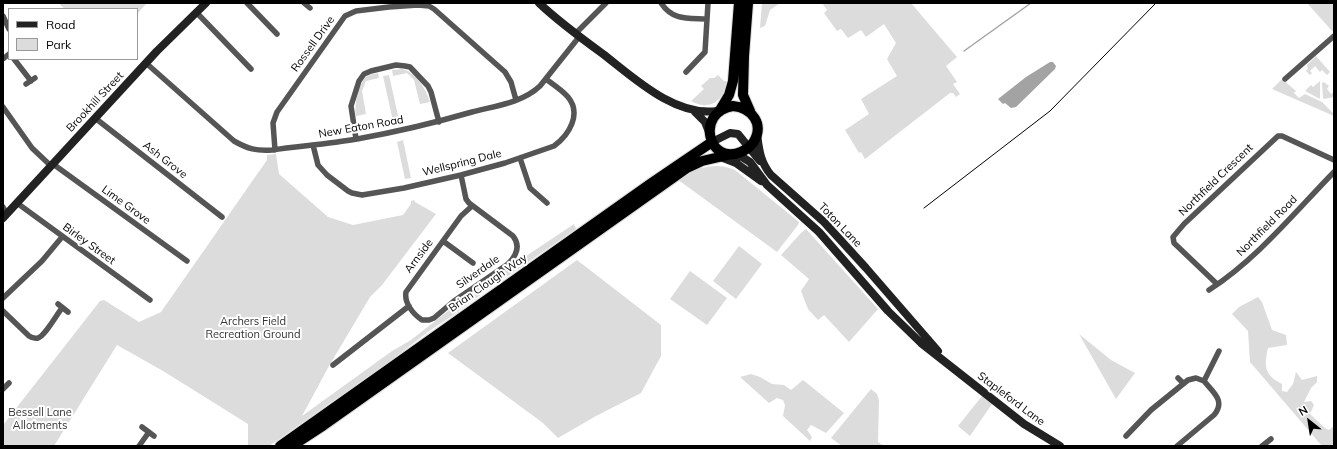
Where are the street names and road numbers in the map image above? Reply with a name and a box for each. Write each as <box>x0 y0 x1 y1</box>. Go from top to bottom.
street label: Rossell Drive <box>288 14 338 74</box>
street label: Brookhill Street <box>64 69 126 135</box>
street label: New Eaton Road <box>318 113 404 141</box>
street label: Ash Grove <box>140 139 190 181</box>
street label: Northfield Crescent <box>1176 141 1256 219</box>
street label: Wellspring Dale <box>421 147 503 179</box>
street label: Lime Grove <box>99 183 153 227</box>
street label: Northfield Road <box>1234 193 1300 259</box>
street label: Toton Lane <box>816 200 864 250</box>
street label: Birley Street <box>60 221 118 267</box>
street label: Arnside <box>402 236 436 276</box>
street label: Brian Clough Way <box>446 251 530 315</box>
street label: Silverdale <box>454 252 502 292</box>
street label: Stapleford Lane <box>975 369 1047 429</box>

